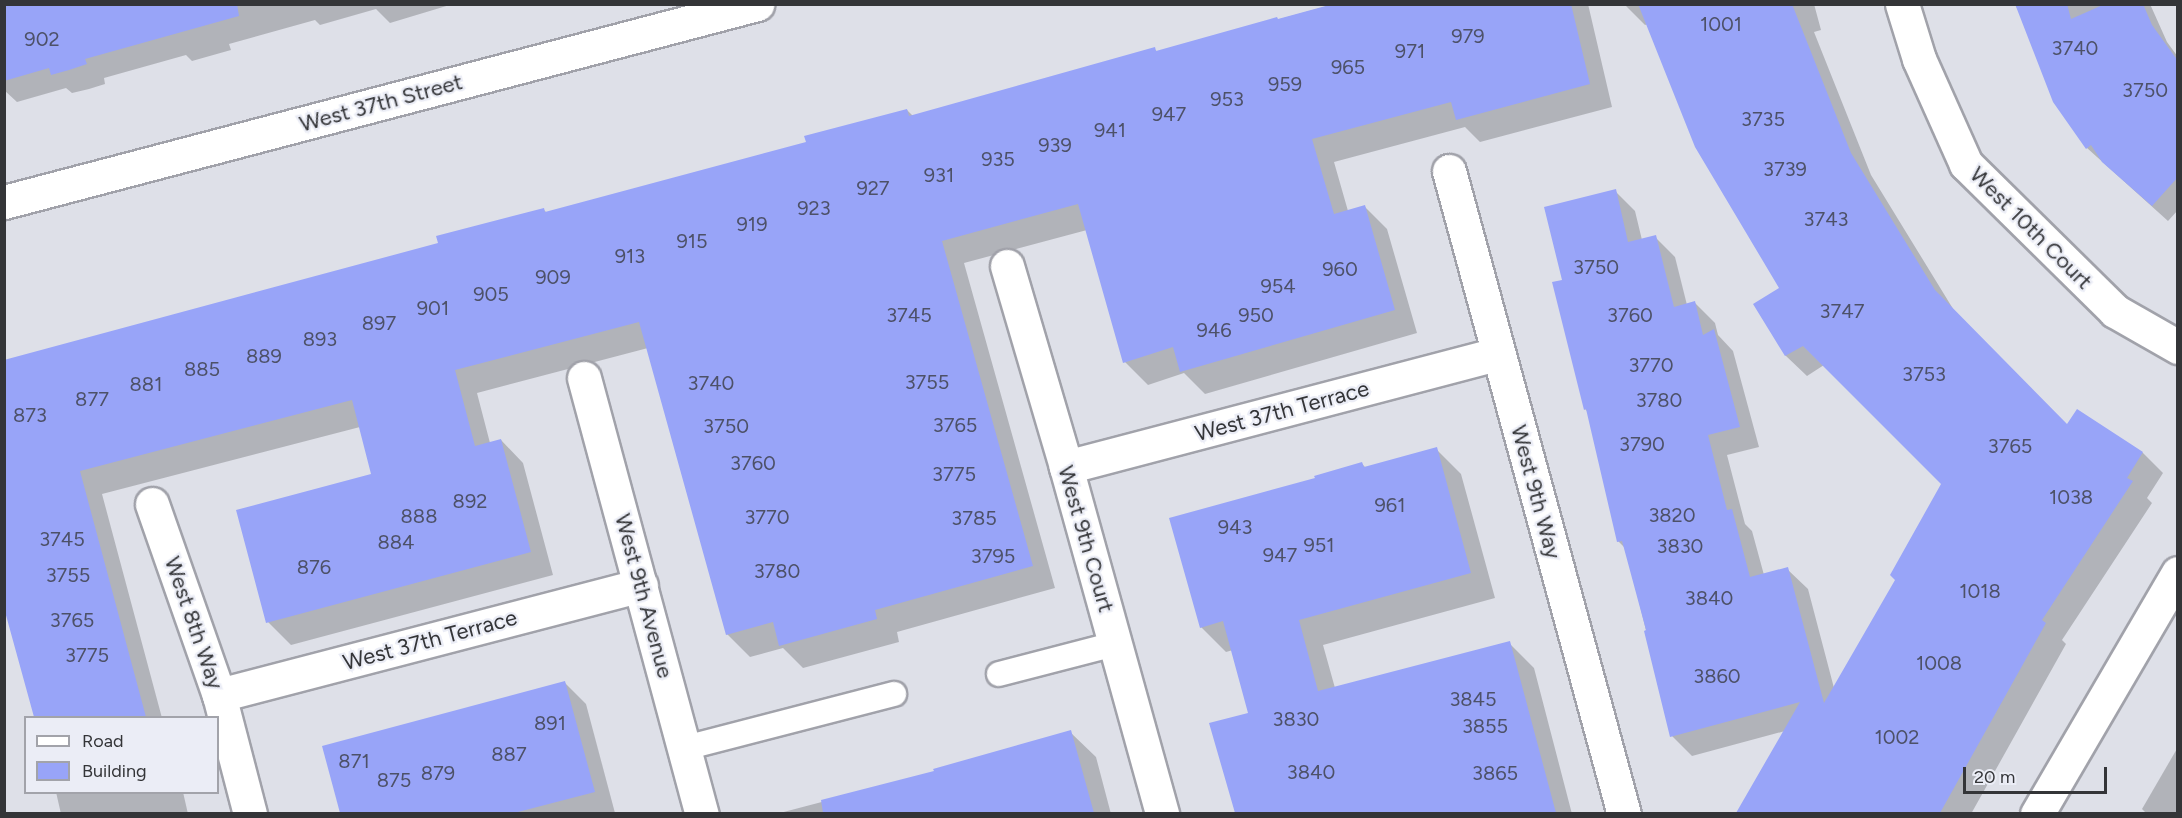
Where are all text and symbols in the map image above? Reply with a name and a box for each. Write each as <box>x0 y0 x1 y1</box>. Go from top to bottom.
house number: 1001 <box>1700 12 1742 36</box>
house number: 979 <box>1451 24 1485 48</box>
house number: 902 <box>24 27 60 51</box>
house number: 3740 <box>2052 36 2098 60</box>
house number: 971 <box>1395 39 1425 63</box>
house number: 965 <box>1331 55 1365 79</box>
street label: West 37th Street <box>297 69 465 137</box>
house number: 959 <box>1268 72 1302 96</box>
house number: 3750 <box>2122 78 2168 102</box>
house number: 953 <box>1210 87 1244 111</box>
house number: 947 <box>1152 102 1186 126</box>
house number: 3735 <box>1741 107 1785 131</box>
house number: 941 <box>1094 118 1126 142</box>
house number: 939 <box>1038 133 1072 157</box>
house number: 935 <box>981 147 1015 171</box>
house number: 3739 <box>1763 157 1807 181</box>
street label: West 10th Court <box>1964 161 2098 295</box>
house number: 931 <box>924 163 954 187</box>
house number: 927 <box>856 176 890 200</box>
house number: 923 <box>797 196 831 220</box>
house number: 3743 <box>1804 207 1848 231</box>
house number: 919 <box>737 212 767 236</box>
house number: 915 <box>676 229 708 253</box>
house number: 913 <box>615 244 645 268</box>
house number: 3750 <box>1573 255 1619 279</box>
house number: 960 <box>1322 257 1358 281</box>
house number: 909 <box>535 265 571 289</box>
house number: 954 <box>1260 274 1296 298</box>
house number: 905 <box>473 282 509 306</box>
house number: 901 <box>417 296 449 320</box>
house number: 3747 <box>1820 299 1864 323</box>
house number: 3745 <box>886 303 932 327</box>
house number: 950 <box>1238 303 1274 327</box>
house number: 3760 <box>1607 303 1653 327</box>
house number: 897 <box>362 311 396 335</box>
house number: 946 <box>1196 318 1232 342</box>
house number: 893 <box>303 327 337 351</box>
house number: 889 <box>246 344 282 368</box>
house number: 3770 <box>1628 353 1674 377</box>
house number: 885 <box>184 357 220 381</box>
house number: 3753 <box>1902 362 1946 386</box>
house number: 3755 <box>905 370 949 394</box>
house number: 3740 <box>688 371 734 395</box>
house number: 881 <box>130 372 162 396</box>
street label: West 37th Terrace <box>1192 375 1372 447</box>
house number: 877 <box>75 387 109 411</box>
house number: 3780 <box>1636 388 1682 412</box>
house number: 873 <box>13 403 47 427</box>
house number: 3765 <box>933 413 977 437</box>
house number: 3750 <box>703 414 749 438</box>
street label: West 9th Way <box>1505 422 1567 562</box>
house number: 3790 <box>1619 432 1665 456</box>
house number: 3765 <box>1988 434 2032 458</box>
house number: 3760 <box>730 451 776 475</box>
house number: 3775 <box>932 462 976 486</box>
street label: West 9th Court <box>1052 463 1120 615</box>
house number: 1038 <box>2049 485 2093 509</box>
house number: 892 <box>453 489 487 513</box>
house number: 961 <box>1375 493 1405 517</box>
house number: 3820 <box>1648 503 1696 527</box>
house number: 888 <box>401 504 437 528</box>
house number: 3770 <box>744 505 790 529</box>
house number: 3785 <box>951 506 997 530</box>
street label: West 9th Avenue <box>609 511 679 681</box>
house number: 943 <box>1218 515 1252 539</box>
house number: 3745 <box>39 527 85 551</box>
house number: 884 <box>378 530 414 554</box>
house number: 951 <box>1303 533 1335 557</box>
house number: 3830 <box>1657 534 1703 558</box>
house number: 947 <box>1263 543 1297 567</box>
house number: 3795 <box>971 544 1015 568</box>
street label: West 8th Way <box>159 553 229 693</box>
house number: 876 <box>297 555 331 579</box>
house number: 3780 <box>754 559 800 583</box>
house number: 3755 <box>46 563 90 587</box>
house number: 1018 <box>1959 579 2001 603</box>
house number: 3840 <box>1685 586 1733 610</box>
street label: West 37th Terrace <box>340 604 520 676</box>
house number: 3765 <box>50 608 94 632</box>
house number: 3775 <box>65 643 109 667</box>
house number: 1008 <box>1916 651 1962 675</box>
house number: 3860 <box>1693 664 1741 688</box>
house number: 3845 <box>1449 687 1497 711</box>
house number: 3830 <box>1273 707 1319 731</box>
house number: 891 <box>534 711 566 735</box>
house number: 3855 <box>1462 714 1508 738</box>
legend <box>24 716 219 794</box>
house number: 1002 <box>1874 725 1920 749</box>
text: Road <box>82 730 123 752</box>
house number: 887 <box>491 742 527 766</box>
house number: 871 <box>338 749 370 773</box>
scale bar <box>1966 755 2110 793</box>
text: Building <box>82 760 147 782</box>
house number: 3840 <box>1287 760 1335 784</box>
house number: 879 <box>421 761 455 785</box>
house number: 3865 <box>1472 761 1518 785</box>
text: 20 m <box>1974 766 2015 788</box>
house number: 875 <box>377 768 411 792</box>

